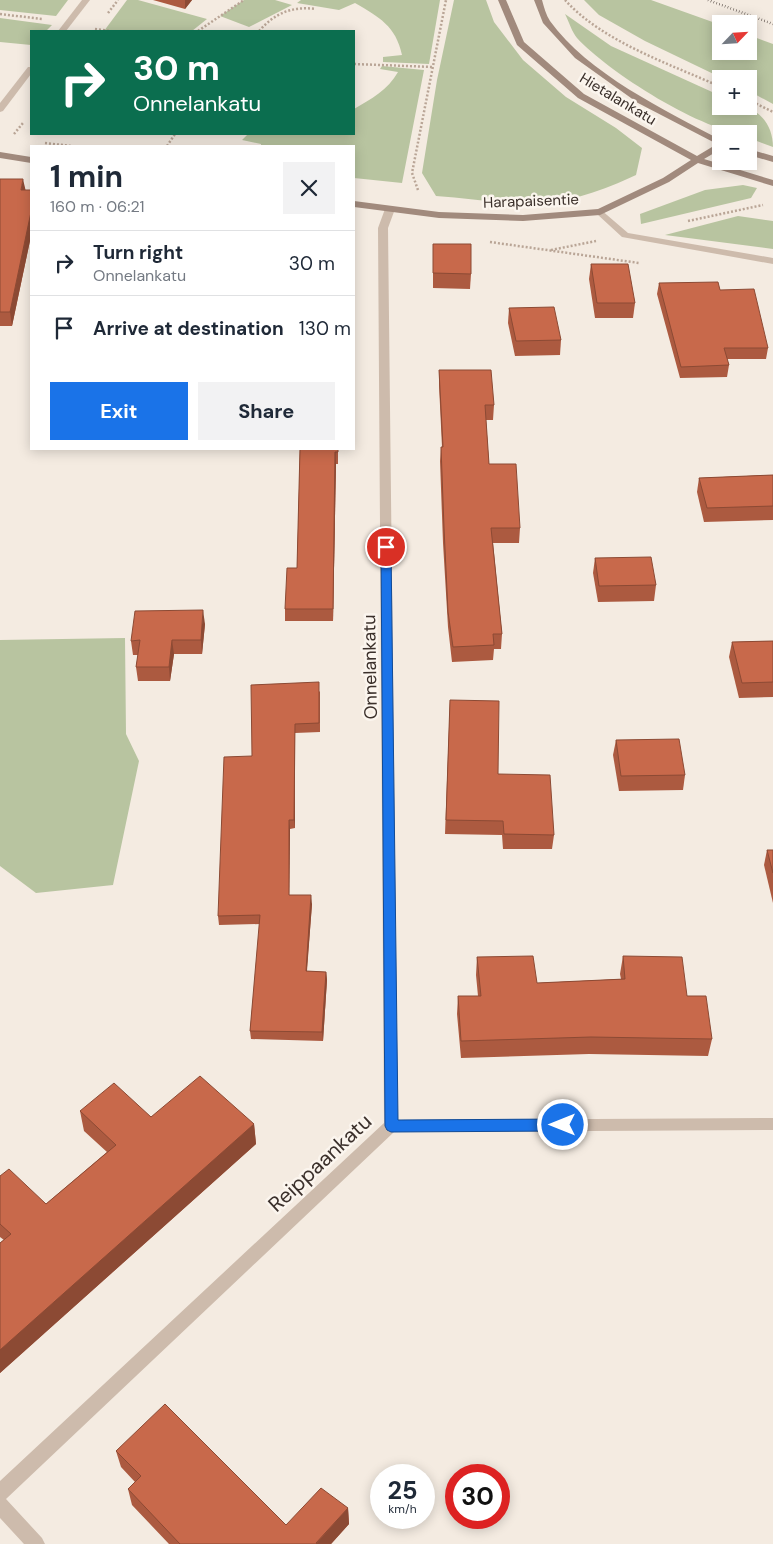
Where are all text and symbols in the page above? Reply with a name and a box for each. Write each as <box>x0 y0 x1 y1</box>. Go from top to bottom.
north arrow <box>712 15 758 60</box>
map controls <box>712 15 757 170</box>
text: 30 m <box>133 45 220 91</box>
icon: right <box>50 50 115 115</box>
street label: Hietalankatu <box>576 68 660 130</box>
button: + <box>712 70 757 115</box>
text: Onnelankatu <box>133 89 261 118</box>
button: − <box>712 125 757 170</box>
text: 1 min <box>50 157 123 196</box>
button: close <box>283 162 335 214</box>
street label: Harapaisentie <box>483 189 579 213</box>
text: 160 m · 06:21 <box>50 196 145 217</box>
text: Turn right <box>93 240 183 265</box>
icon: right <box>50 249 78 277</box>
text: 30 m <box>289 251 335 276</box>
text: Onnelankatu <box>93 265 186 286</box>
icon: arrive <box>50 314 78 342</box>
text: Arrive at destination <box>93 316 284 341</box>
text: 130 m <box>299 316 351 341</box>
button: Exit <box>50 382 188 440</box>
button: Share <box>198 382 335 440</box>
pin <box>365 526 407 568</box>
icon: arrive <box>372 533 400 561</box>
street label: Onnelankatu <box>357 614 383 720</box>
position arrow <box>536 1098 588 1150</box>
street label: Reippaankatu <box>262 1108 378 1218</box>
speed limit sign: 30 <box>445 1464 510 1529</box>
text: 25 <box>388 1474 417 1507</box>
text: km/h <box>388 1501 417 1517</box>

